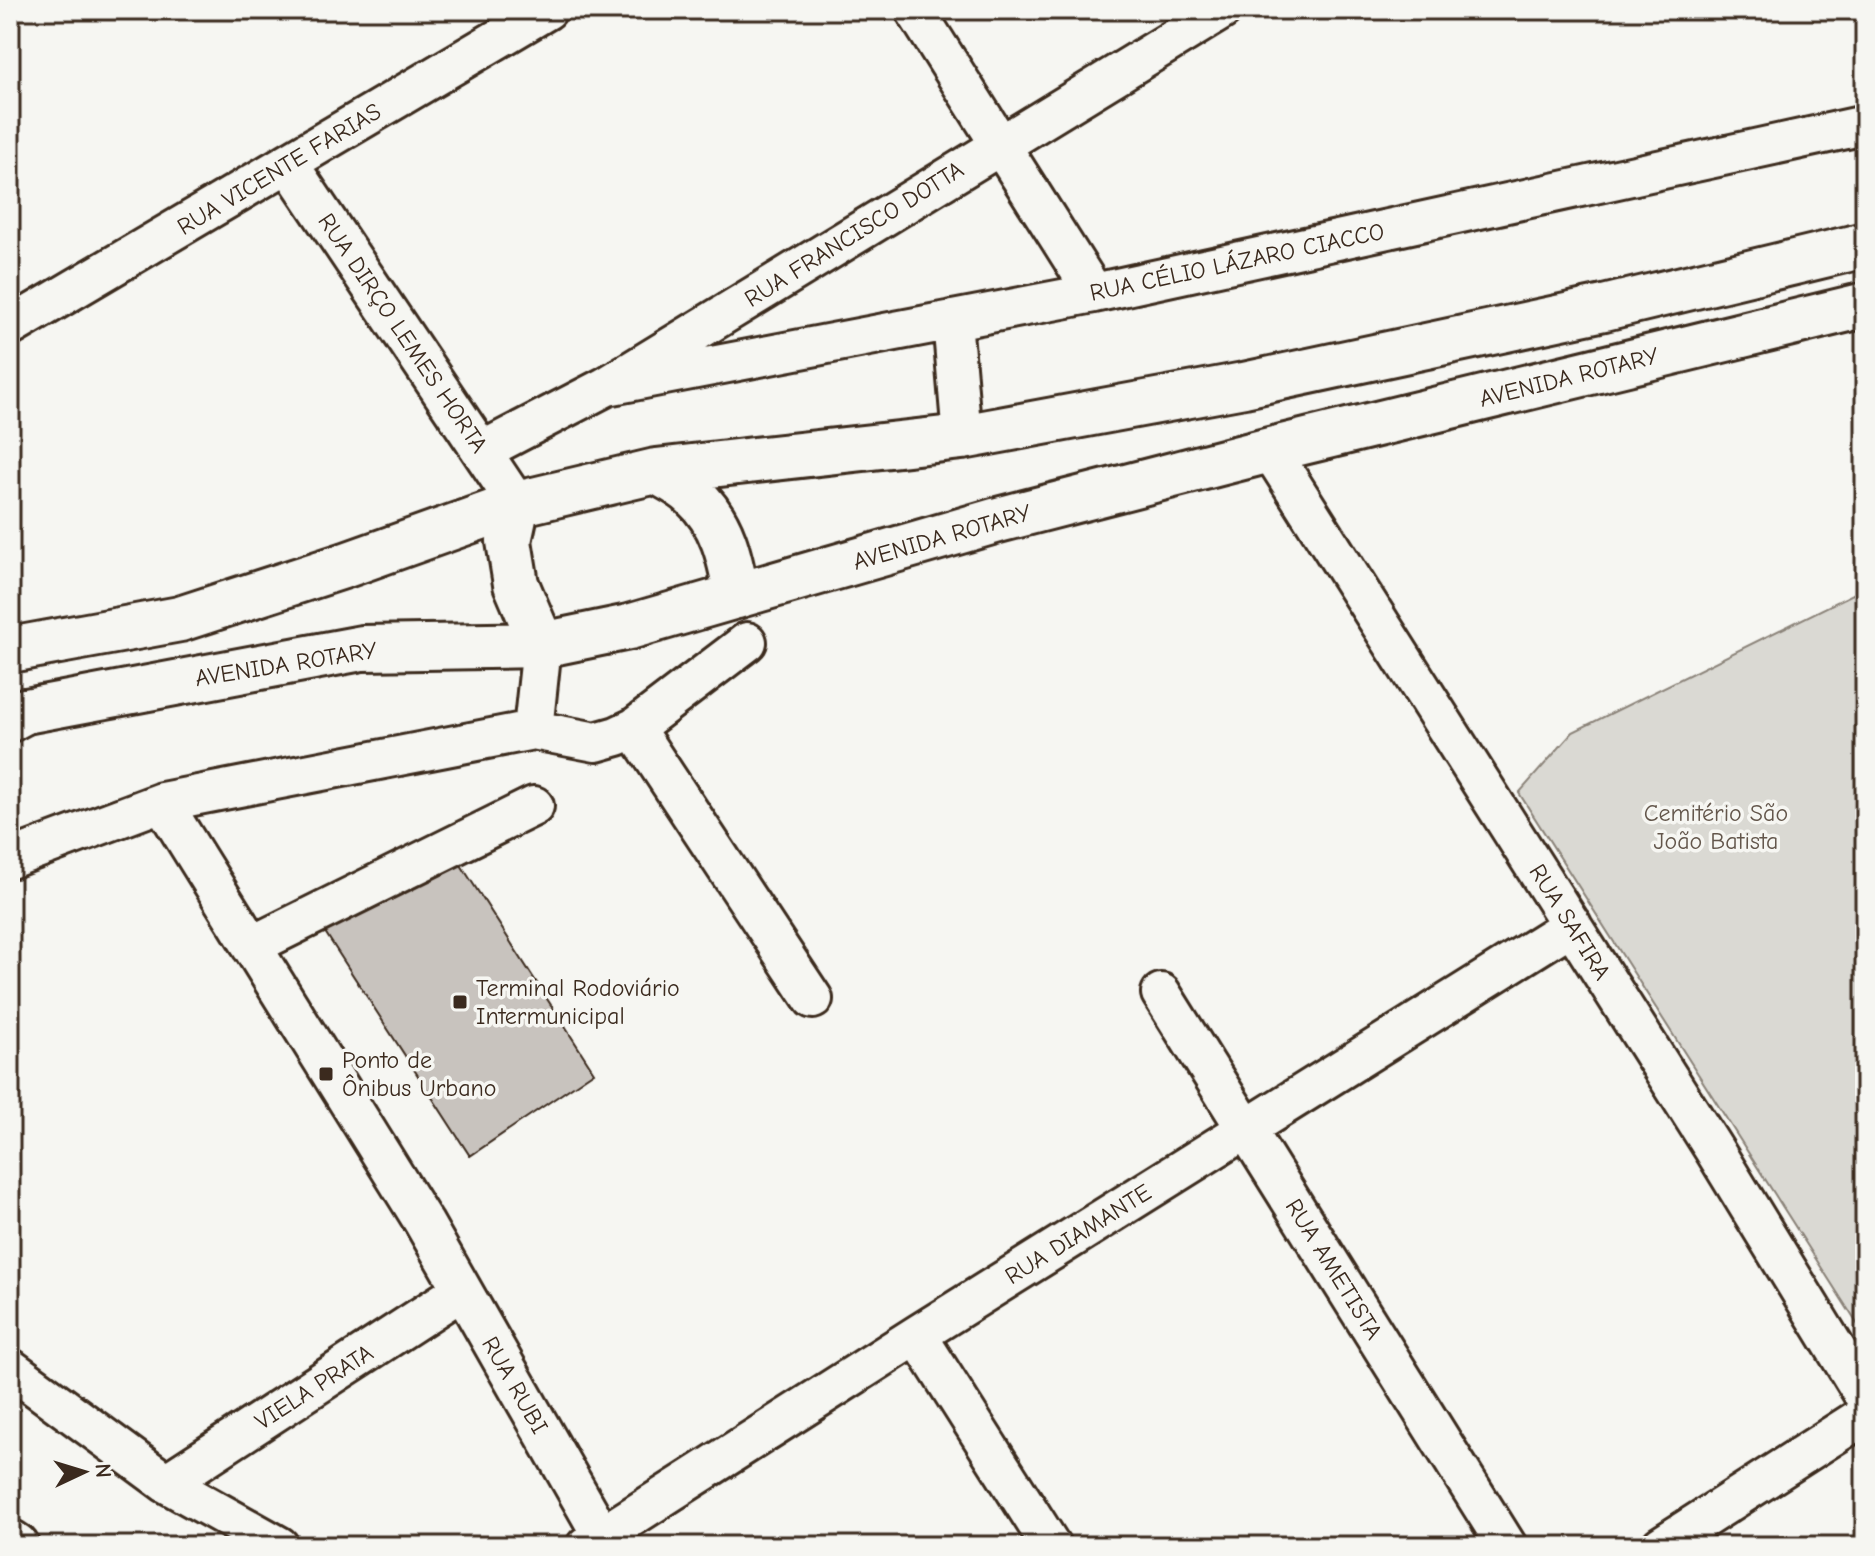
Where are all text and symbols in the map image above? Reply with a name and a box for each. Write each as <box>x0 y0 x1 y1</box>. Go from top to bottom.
street label: RUA VICENTE FARIAS <box>172 97 386 241</box>
street label: RUA FRANCISCO DOTTA <box>739 155 969 313</box>
street label: RUA DIRÇO LEMES HORTA <box>312 208 494 458</box>
street label: RUA CÉLIO LÁZARO CIACCO <box>1087 217 1387 307</box>
street label: AVENIDA ROTARY <box>1476 341 1662 413</box>
street label: AVENIDA ROTARY <box>850 498 1035 576</box>
street label: AVENIDA ROTARY <box>193 636 380 692</box>
park label: Cemitério São João Batista <box>1644 799 1788 855</box>
street label: RUA SAFIRA <box>1523 859 1617 985</box>
place label: Terminal Rodoviário Intermunicipal <box>476 974 680 1030</box>
marker: Terminal Rodoviário Intermunicipal <box>451 993 469 1011</box>
place label: Ponto de Ônibus Urbano <box>342 1046 497 1102</box>
marker: Ponto de Ônibus Urbano <box>317 1065 335 1083</box>
street label: RUA DIAMANTE <box>1000 1178 1156 1290</box>
street label: RUA AMETISTA <box>1280 1193 1388 1345</box>
street label: RUA RUBI <box>476 1331 554 1439</box>
street label: VIELA PRATA <box>250 1338 378 1436</box>
north arrow <box>44 1432 124 1512</box>
text: N <box>89 1463 116 1479</box>

